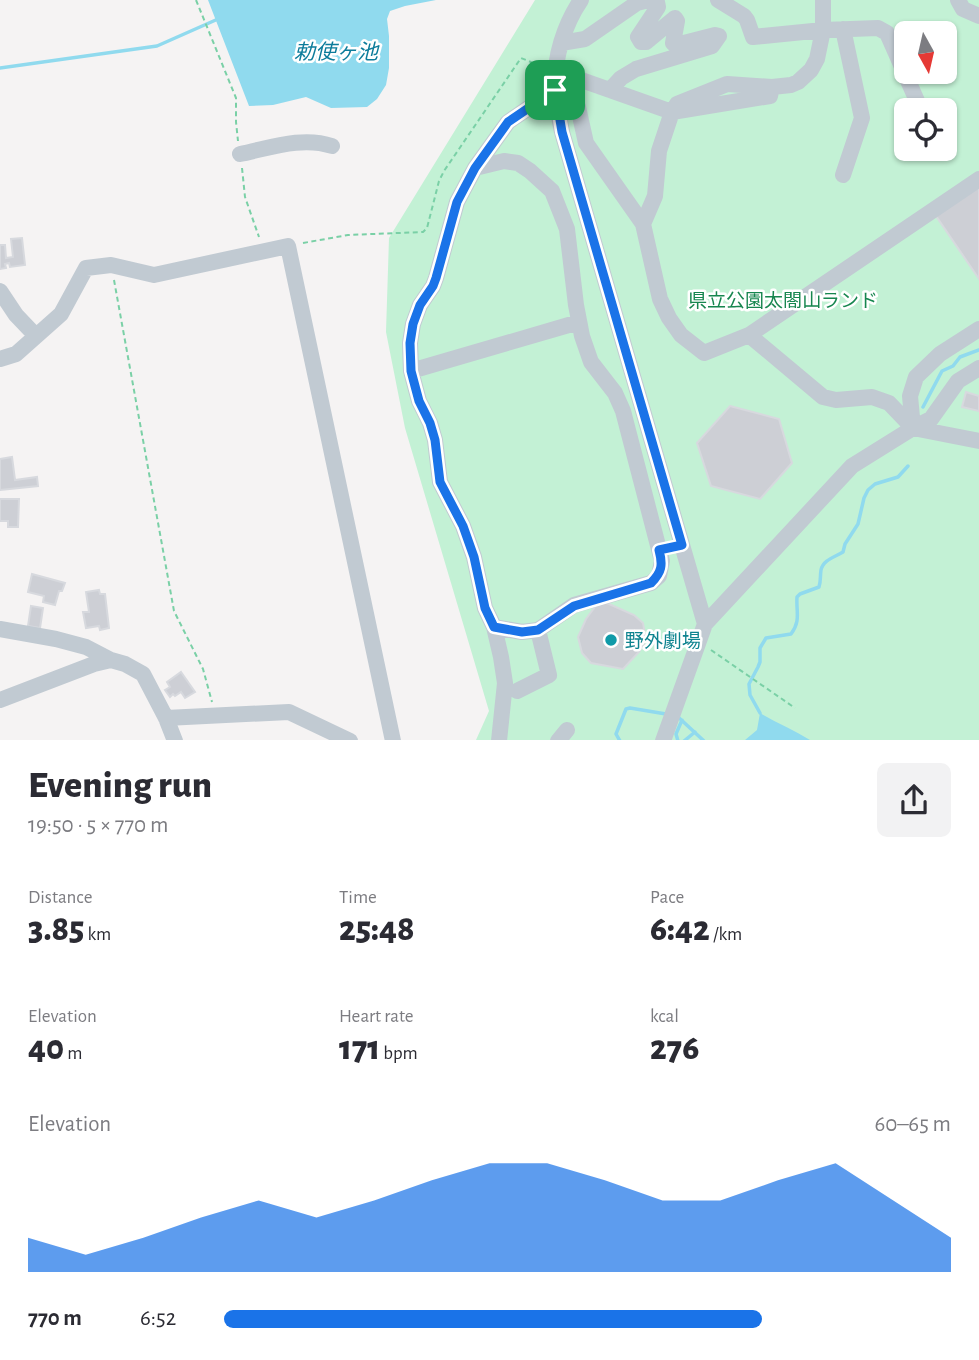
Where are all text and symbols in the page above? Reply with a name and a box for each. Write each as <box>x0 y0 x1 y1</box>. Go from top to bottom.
north arrow <box>894 21 957 84</box>
map controls <box>894 21 957 161</box>
water label: 勅使ヶ池 <box>294 41 380 63</box>
pin <box>525 60 585 120</box>
icon: arrive <box>536 71 574 109</box>
button: locate <box>894 98 957 161</box>
park label: 県立公園太閤山ランド <box>688 291 878 311</box>
place label: 野外劇場 <box>625 631 701 651</box>
marker: 野外劇場 <box>603 632 619 648</box>
button: share <box>877 763 951 837</box>
text: Evening run <box>28 767 212 805</box>
text: 19:50 · 5 × 770 m <box>28 814 168 837</box>
text: Distance <box>28 888 92 907</box>
text: Time <box>339 888 377 907</box>
text: Pace <box>650 888 684 907</box>
text: 3.85 <box>28 912 84 947</box>
text: 25:48 <box>339 912 415 947</box>
text: 6:42 <box>650 912 710 947</box>
text: km <box>84 925 111 944</box>
text: /km <box>710 925 742 944</box>
text: Elevation <box>28 1007 97 1026</box>
text: Heart rate <box>339 1007 414 1026</box>
text: kcal <box>650 1007 679 1026</box>
text: 40 <box>28 1031 64 1066</box>
text: 171 <box>339 1031 380 1066</box>
text: 276 <box>650 1031 699 1066</box>
text: m <box>64 1044 82 1063</box>
text: bpm <box>380 1044 418 1063</box>
text: Elevation <box>28 1113 111 1136</box>
text: 60–65 m <box>874 1113 951 1136</box>
text: 770 m <box>28 1307 82 1330</box>
text: 6:52 <box>140 1307 176 1330</box>

